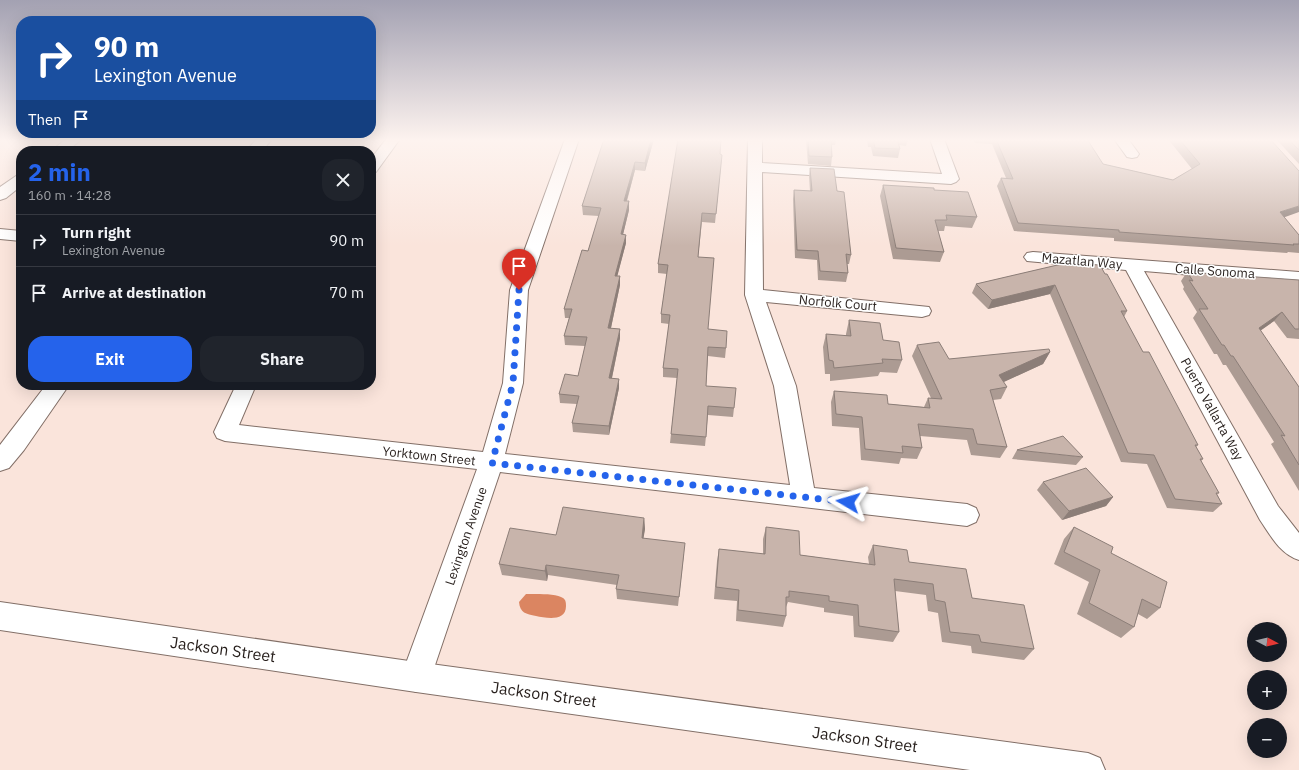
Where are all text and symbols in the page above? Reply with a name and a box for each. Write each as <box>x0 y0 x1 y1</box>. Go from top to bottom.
text: 90 m <box>94 28 159 65</box>
icon: right <box>28 32 80 84</box>
text: Lexington Avenue <box>94 64 237 87</box>
icon: arrive <box>70 108 92 130</box>
text: Then <box>28 110 62 129</box>
text: 2 min <box>28 156 91 188</box>
button: close <box>322 159 364 201</box>
text: 160 m · 14:28 <box>28 187 111 204</box>
text: Turn right <box>62 223 131 242</box>
icon: right <box>28 230 50 252</box>
text: 90 m <box>329 231 364 250</box>
text: Lexington Avenue <box>62 242 165 259</box>
pin <box>502 249 536 290</box>
street label: Mazatlan Way <box>1041 249 1123 273</box>
icon: arrive <box>508 255 530 277</box>
street label: Calle Sonoma <box>1174 260 1256 282</box>
icon: arrive <box>28 282 50 304</box>
text: Arrive at destination <box>62 283 206 302</box>
text: 70 m <box>329 283 364 302</box>
street label: Norfolk Court <box>798 291 878 315</box>
button: Exit <box>28 336 192 382</box>
button: Share <box>200 336 364 382</box>
street label: Puerto Vallarta Way <box>1177 355 1247 464</box>
street label: Yorktown Street <box>382 443 476 469</box>
position arrow <box>827 481 869 523</box>
street label: Lexington Avenue <box>441 484 491 588</box>
north arrow <box>1247 622 1287 662</box>
map controls <box>1247 622 1287 758</box>
street label: Jackson Street <box>169 632 277 666</box>
button: + <box>1247 670 1287 710</box>
street label: Jackson Street <box>490 677 598 711</box>
button: − <box>1247 718 1287 758</box>
street label: Jackson Street <box>811 722 919 756</box>

